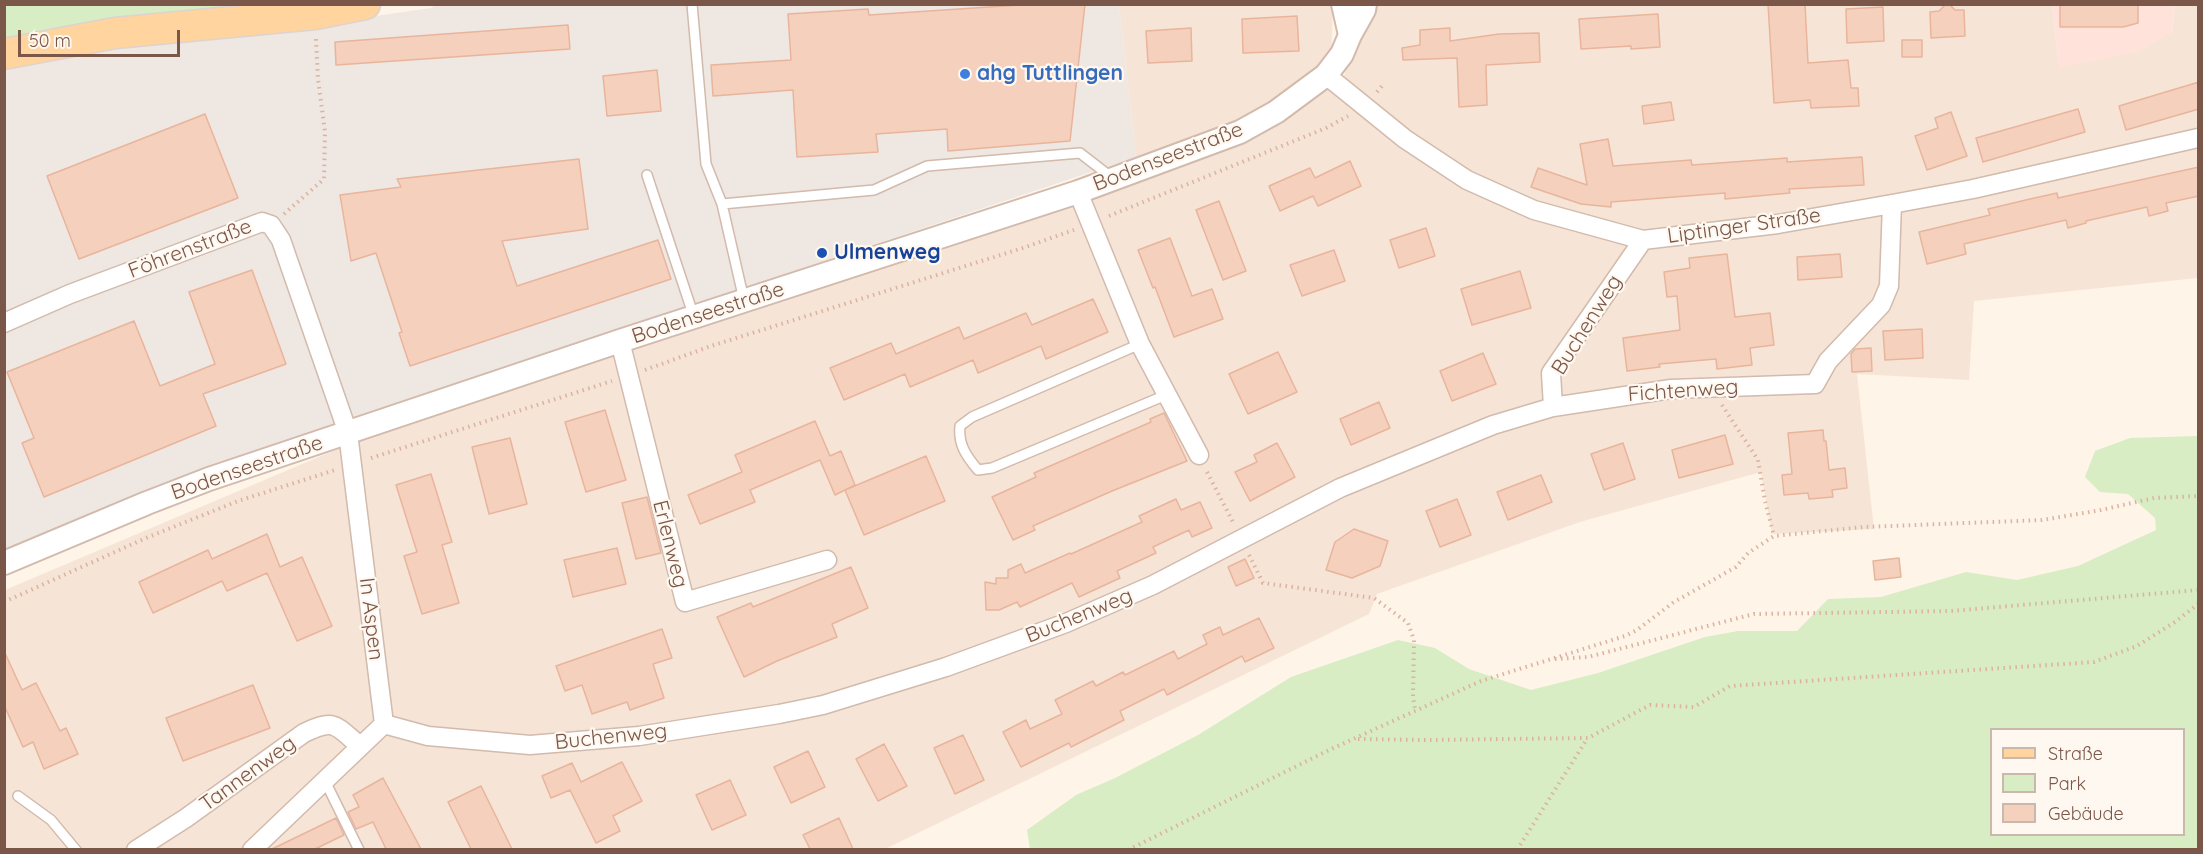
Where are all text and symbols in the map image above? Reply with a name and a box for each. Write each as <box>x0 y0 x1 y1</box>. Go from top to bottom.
scale bar <box>21 18 183 56</box>
text: 50 m <box>29 29 71 52</box>
place label: ahg Tuttlingen <box>977 61 1123 87</box>
marker: ahg Tuttlingen <box>958 67 972 81</box>
street label: Bodenseestraße <box>1089 117 1247 197</box>
street label: Liptinger Straße <box>1666 203 1822 249</box>
street label: Föhrenstraße <box>125 214 255 284</box>
place label: Ulmenweg <box>834 240 941 266</box>
marker: Ulmenweg <box>815 246 829 260</box>
street label: Buchenweg <box>1546 270 1628 380</box>
street label: Bodenseestraße <box>629 276 787 350</box>
street label: Fichtenweg <box>1627 375 1739 407</box>
street label: Bodenseestraße <box>168 430 326 506</box>
street label: Erlenweg <box>647 498 693 590</box>
street label: In Aspen <box>353 576 389 662</box>
street label: Buchenweg <box>1022 583 1136 649</box>
street label: Buchenweg <box>553 719 669 755</box>
legend <box>1990 728 2185 836</box>
street label: Tannenweg <box>195 731 301 817</box>
text: Straße <box>2048 742 2103 765</box>
text: Park <box>2048 772 2086 795</box>
text: Gebäude <box>2048 802 2124 825</box>

